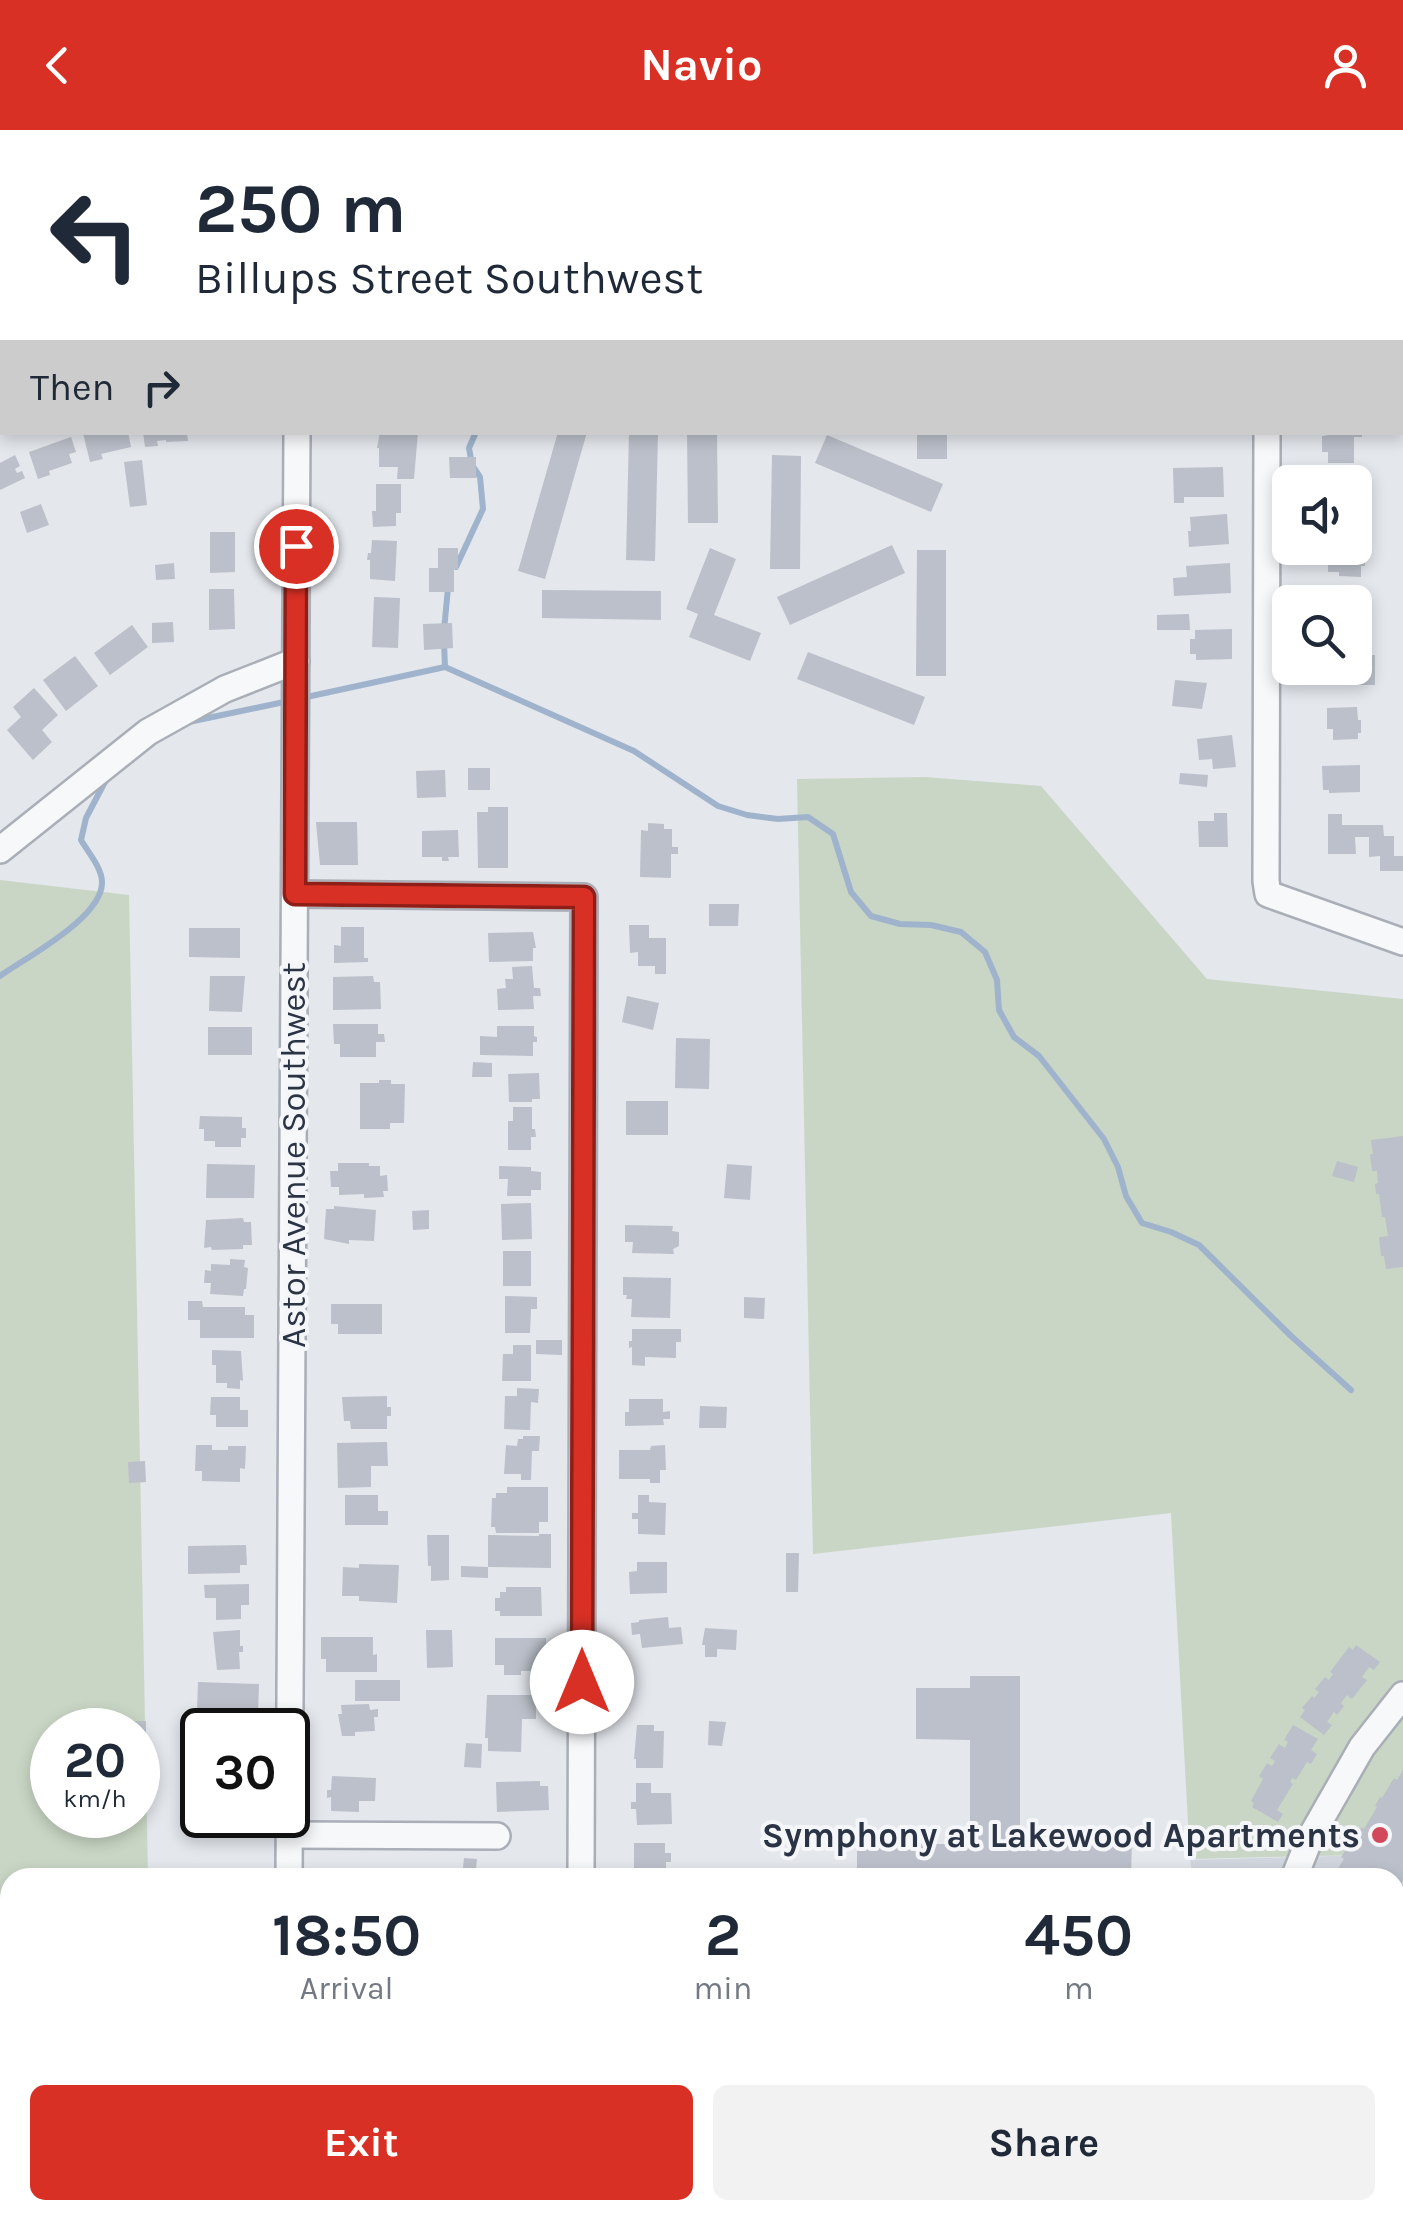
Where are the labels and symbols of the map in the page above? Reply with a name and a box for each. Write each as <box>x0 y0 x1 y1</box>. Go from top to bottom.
pin <box>254 504 339 589</box>
street label: Astor Avenue Southwest <box>273 962 314 1348</box>
position arrow <box>530 1630 634 1734</box>
speed limit sign: 30 <box>180 1708 310 1838</box>
place label: Symphony at Lakewood Apartments <box>762 1815 1360 1857</box>
marker: Symphony at Lakewood Apartments <box>1369 1824 1391 1846</box>

